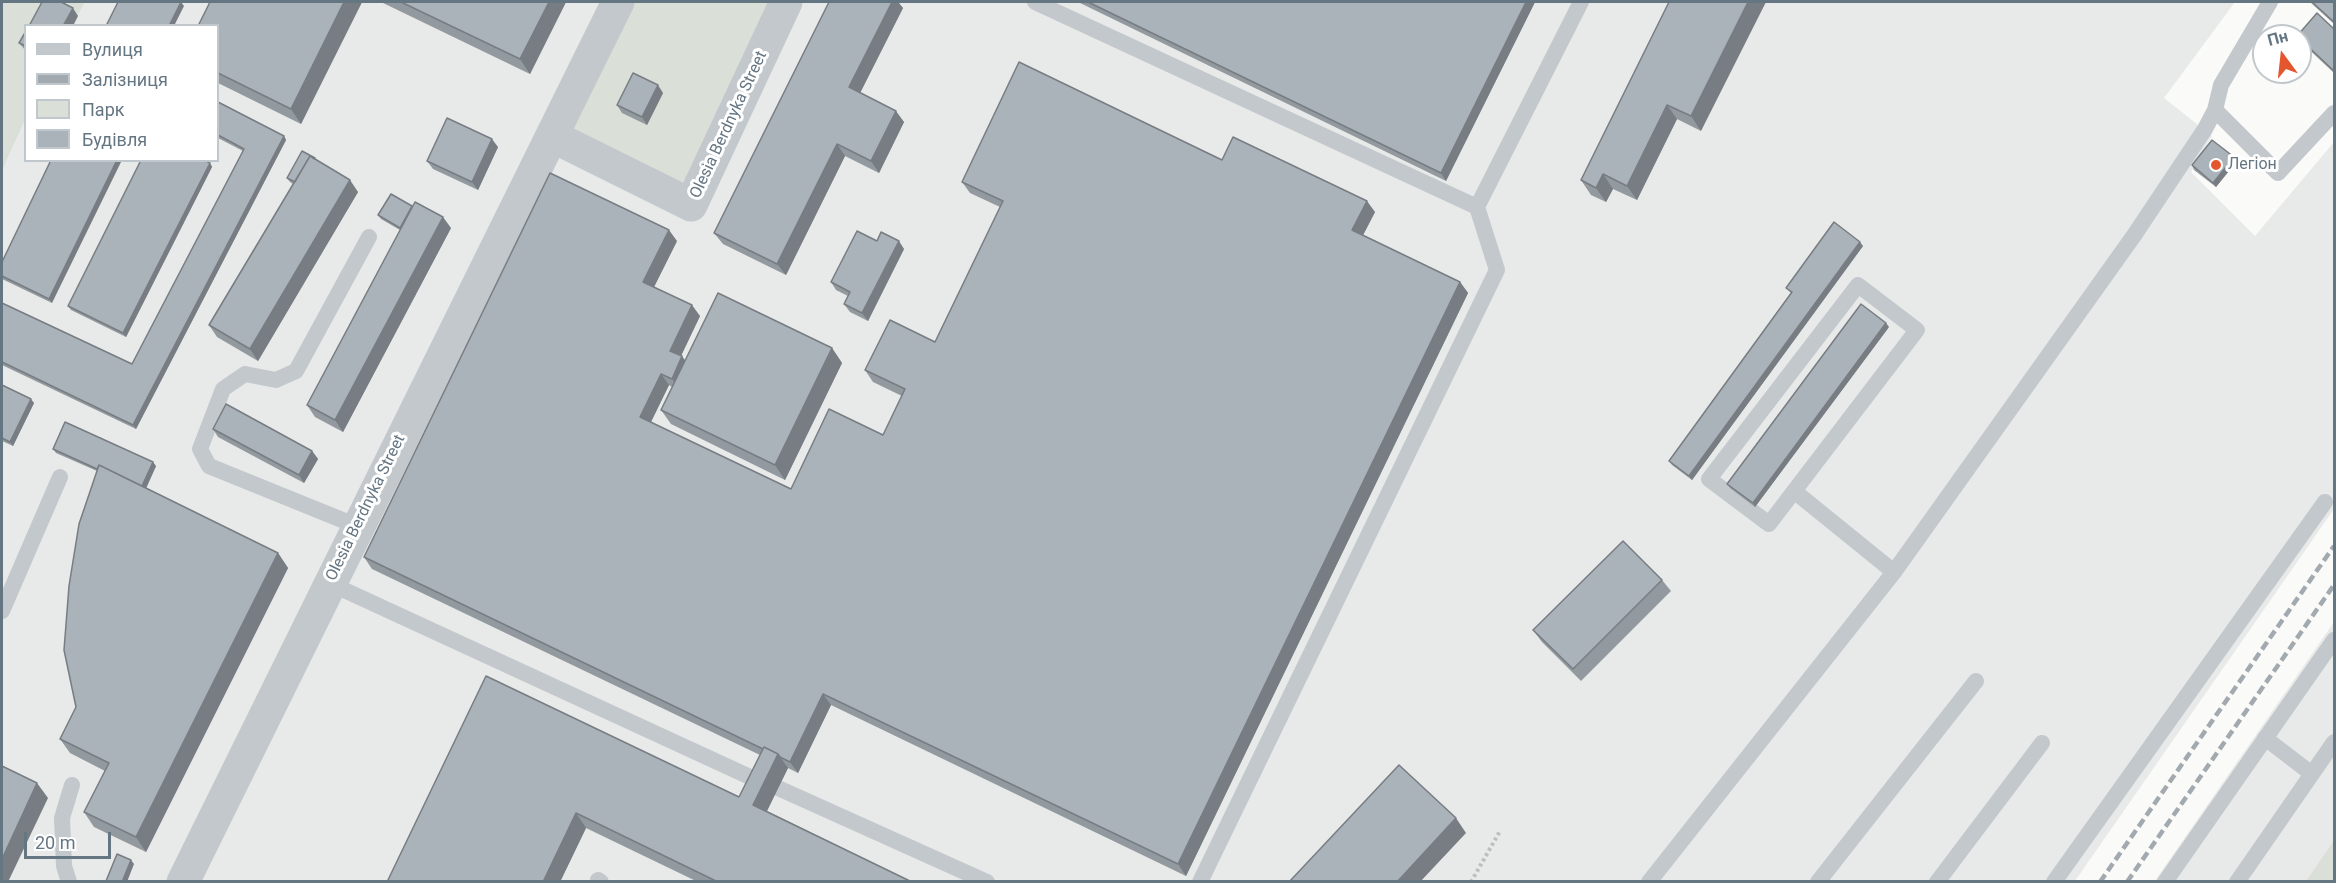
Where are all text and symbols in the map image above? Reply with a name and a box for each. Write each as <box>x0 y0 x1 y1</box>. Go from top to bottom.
legend <box>24 24 219 162</box>
north arrow <box>2252 24 2312 84</box>
text: Пн <box>2265 26 2290 50</box>
text: Вулиця <box>82 39 143 60</box>
street label: Olesia Berdnyka Street <box>686 48 772 202</box>
text: Залізниця <box>82 69 168 90</box>
text: Парк <box>82 99 124 120</box>
text: Будівля <box>82 129 147 150</box>
place label: Легіон <box>2228 155 2277 175</box>
marker: Легіон <box>2209 158 2223 172</box>
street label: Olesia Berdnyka Street <box>322 432 410 584</box>
scale bar <box>27 820 114 858</box>
text: 20 m <box>35 832 75 853</box>

